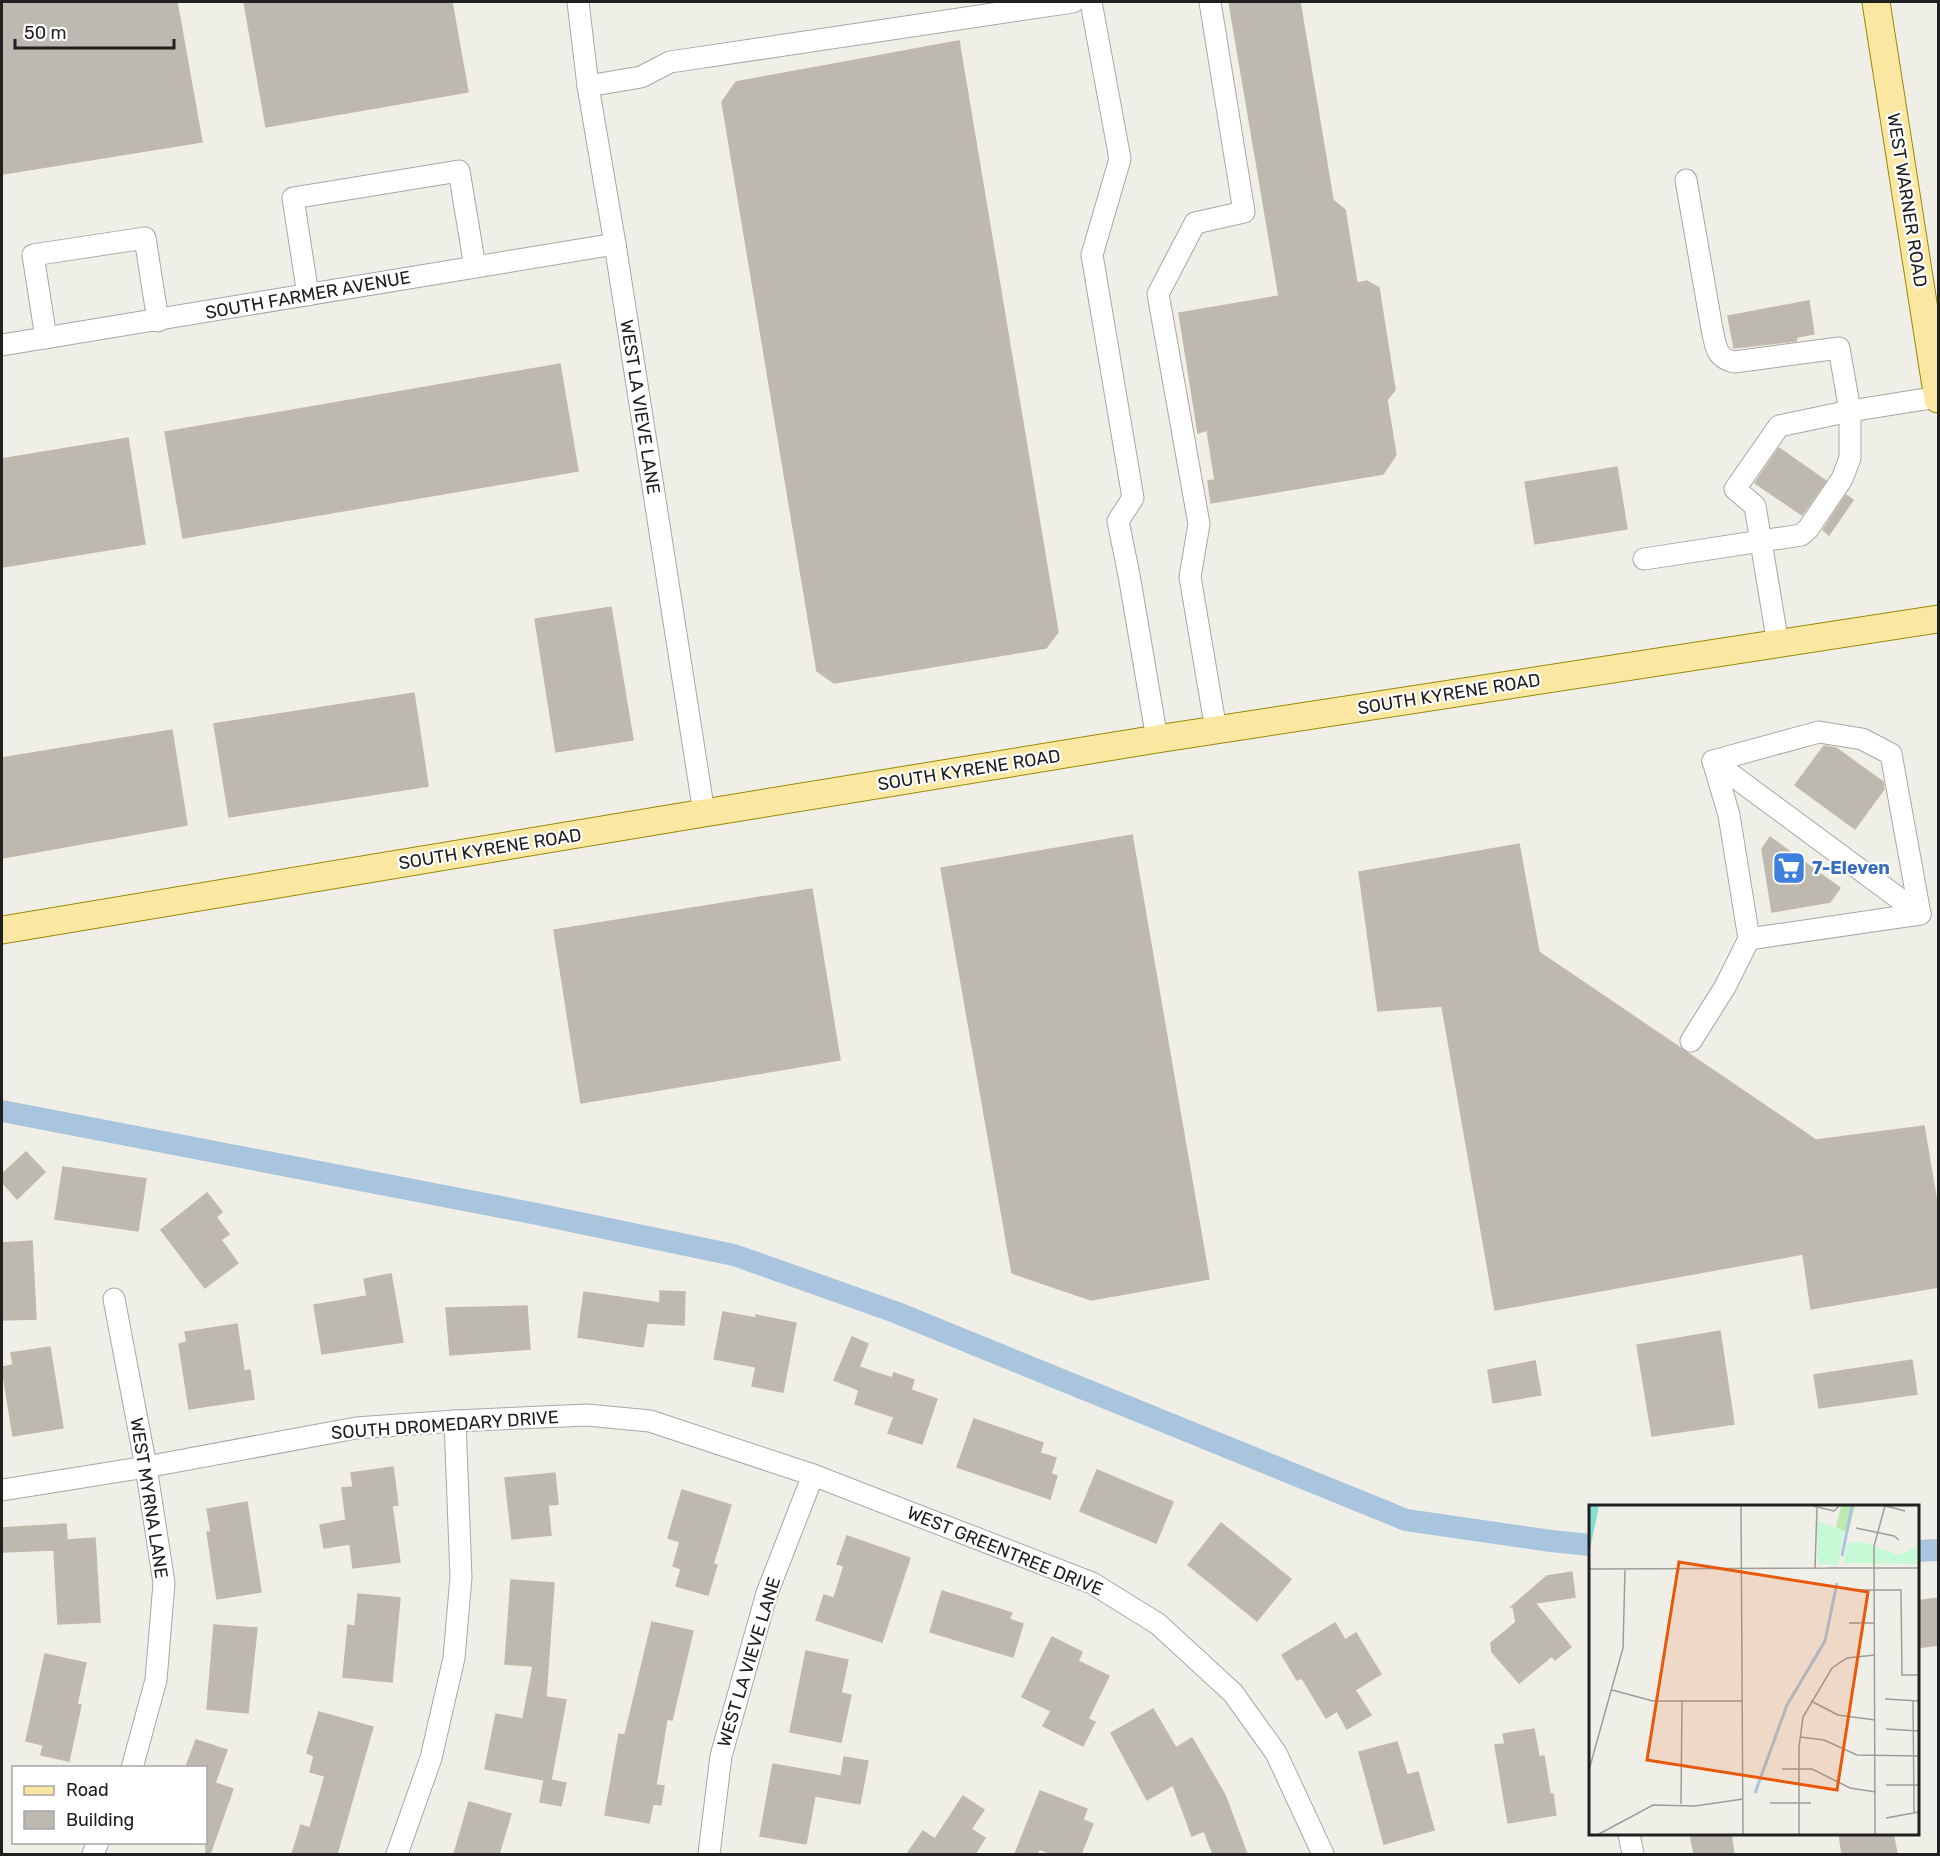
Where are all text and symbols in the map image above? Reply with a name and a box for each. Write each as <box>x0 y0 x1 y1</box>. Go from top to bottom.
scale bar <box>15 12 174 50</box>
text: 50 m <box>24 22 67 44</box>
street label: WEST WARNER ROAD <box>1882 111 1932 289</box>
street label: SOUTH FARMER AVENUE <box>204 266 412 324</box>
street label: WEST LA VIEVE LANE <box>615 318 665 496</box>
street label: SOUTH KYRENE ROAD <box>1356 669 1542 719</box>
street label: SOUTH KYRENE ROAD <box>876 745 1062 795</box>
street label: SOUTH KYRENE ROAD <box>397 824 583 874</box>
supermarket icon: 7-Eleven <box>1771 850 1807 886</box>
place label: 7-Eleven <box>1812 857 1890 879</box>
street label: SOUTH DROMEDARY DRIVE <box>330 1406 560 1444</box>
street label: WEST MYRNA LANE <box>125 1416 173 1580</box>
street label: WEST GREENTREE DRIVE <box>904 1502 1106 1600</box>
inset map <box>1589 1505 1919 1835</box>
street label: WEST LA VIEVE LANE <box>713 1574 785 1750</box>
legend <box>12 1766 207 1844</box>
text: Road <box>66 1779 109 1801</box>
text: Building <box>66 1809 134 1831</box>

